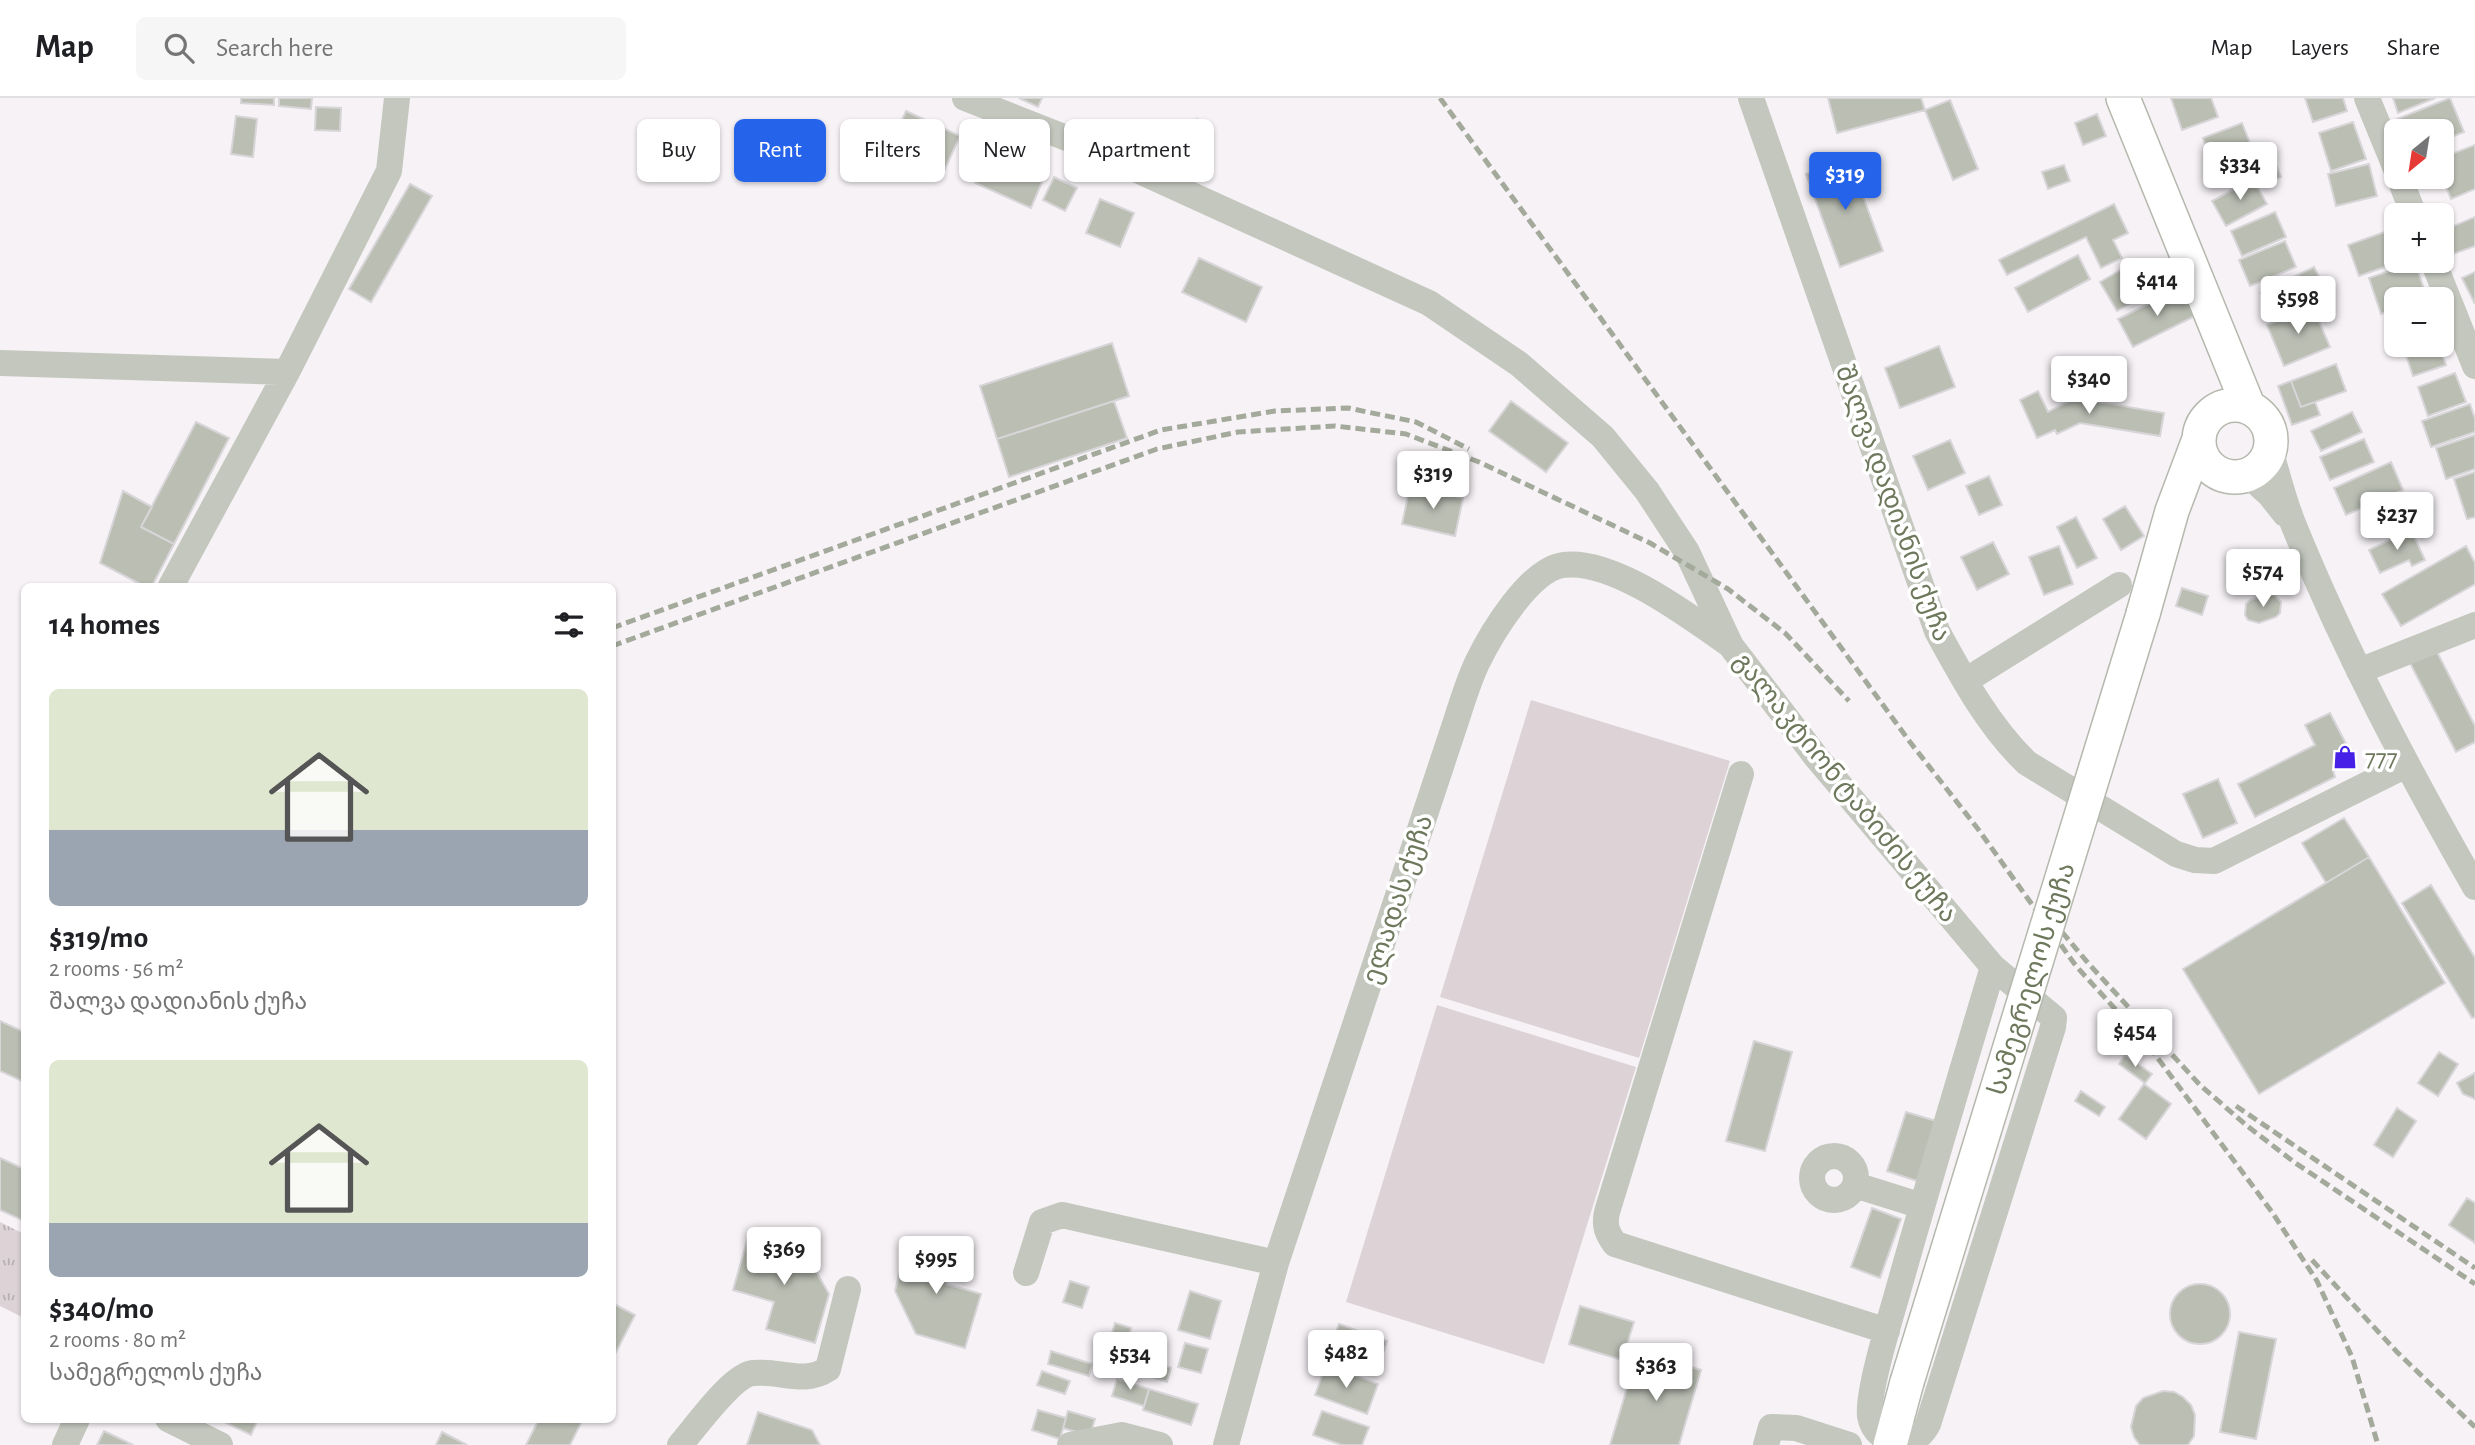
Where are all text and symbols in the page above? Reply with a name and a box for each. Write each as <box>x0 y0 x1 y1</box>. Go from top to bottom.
search box <box>136 17 626 80</box>
icon: search <box>160 29 198 67</box>
text: Map <box>35 31 94 64</box>
text: Search here <box>216 35 334 61</box>
text: Map <box>2210 36 2252 60</box>
text: Layers <box>2290 36 2349 60</box>
text: Share <box>2387 36 2440 60</box>
chip: Buy <box>637 119 720 182</box>
chip: Rent <box>734 119 826 182</box>
chip: Filters <box>840 119 945 182</box>
chip: New <box>959 119 1050 182</box>
chip: Apartment <box>1064 119 1214 182</box>
north arrow <box>2384 119 2454 189</box>
map controls <box>2384 119 2454 357</box>
pin: $334 <box>2199 142 2281 202</box>
pin: $319 <box>1804 152 1886 212</box>
text: $334 <box>2219 153 2261 176</box>
text: $319 <box>1825 163 1865 186</box>
button: + <box>2384 203 2454 273</box>
pin: $414 <box>2116 258 2198 318</box>
text: $414 <box>2136 269 2178 292</box>
pin: $598 <box>2257 276 2339 336</box>
text: $598 <box>2277 287 2319 310</box>
button: − <box>2384 287 2454 357</box>
pin: $340 <box>2048 356 2130 416</box>
street label: შალვა დადიანის ქუჩა <box>1829 362 1955 646</box>
text: $340 <box>2067 367 2111 390</box>
pin: $319 <box>1392 452 1474 511</box>
text: $319 <box>1413 462 1453 485</box>
pin: $237 <box>2356 492 2438 552</box>
text: $237 <box>2376 503 2418 526</box>
pin: $574 <box>2222 550 2304 609</box>
text: $574 <box>2242 560 2284 583</box>
icon: filters <box>550 606 588 644</box>
text: 14 homes <box>49 610 160 640</box>
street label: გალაკტიონ ტაბიძის ქუჩა <box>1727 648 1962 929</box>
icon: home <box>256 734 382 860</box>
shop icon: 777 <box>2331 743 2359 771</box>
place label: 777 <box>2365 745 2398 771</box>
street label: ელადას ქუჩა <box>1358 812 1439 988</box>
street label: სამეგრელოს ქუჩა <box>1984 860 2080 1098</box>
text: $319/mo <box>49 923 148 953</box>
text: 2 rooms · 56 m² <box>49 958 183 981</box>
text: შალვა დადიანის ქუჩა <box>49 991 307 1014</box>
pin: $454 <box>2094 1010 2176 1069</box>
text: $454 <box>2113 1020 2157 1043</box>
icon: home <box>256 1105 382 1231</box>
pin: $369 <box>743 1228 825 1287</box>
pin: $995 <box>895 1236 977 1296</box>
text: $369 <box>763 1238 805 1261</box>
text: $995 <box>915 1247 957 1270</box>
text: $340/mo <box>49 1294 154 1324</box>
text: 2 rooms · 80 m² <box>49 1329 186 1352</box>
pin: $482 <box>1305 1330 1387 1390</box>
pin: $534 <box>1089 1332 1171 1392</box>
text: $482 <box>1324 1341 1368 1364</box>
text: $534 <box>1109 1343 1151 1366</box>
pin: $363 <box>1615 1344 1697 1403</box>
text: $363 <box>1635 1354 1677 1377</box>
text: სამეგრელოს ქუჩა <box>49 1362 263 1385</box>

